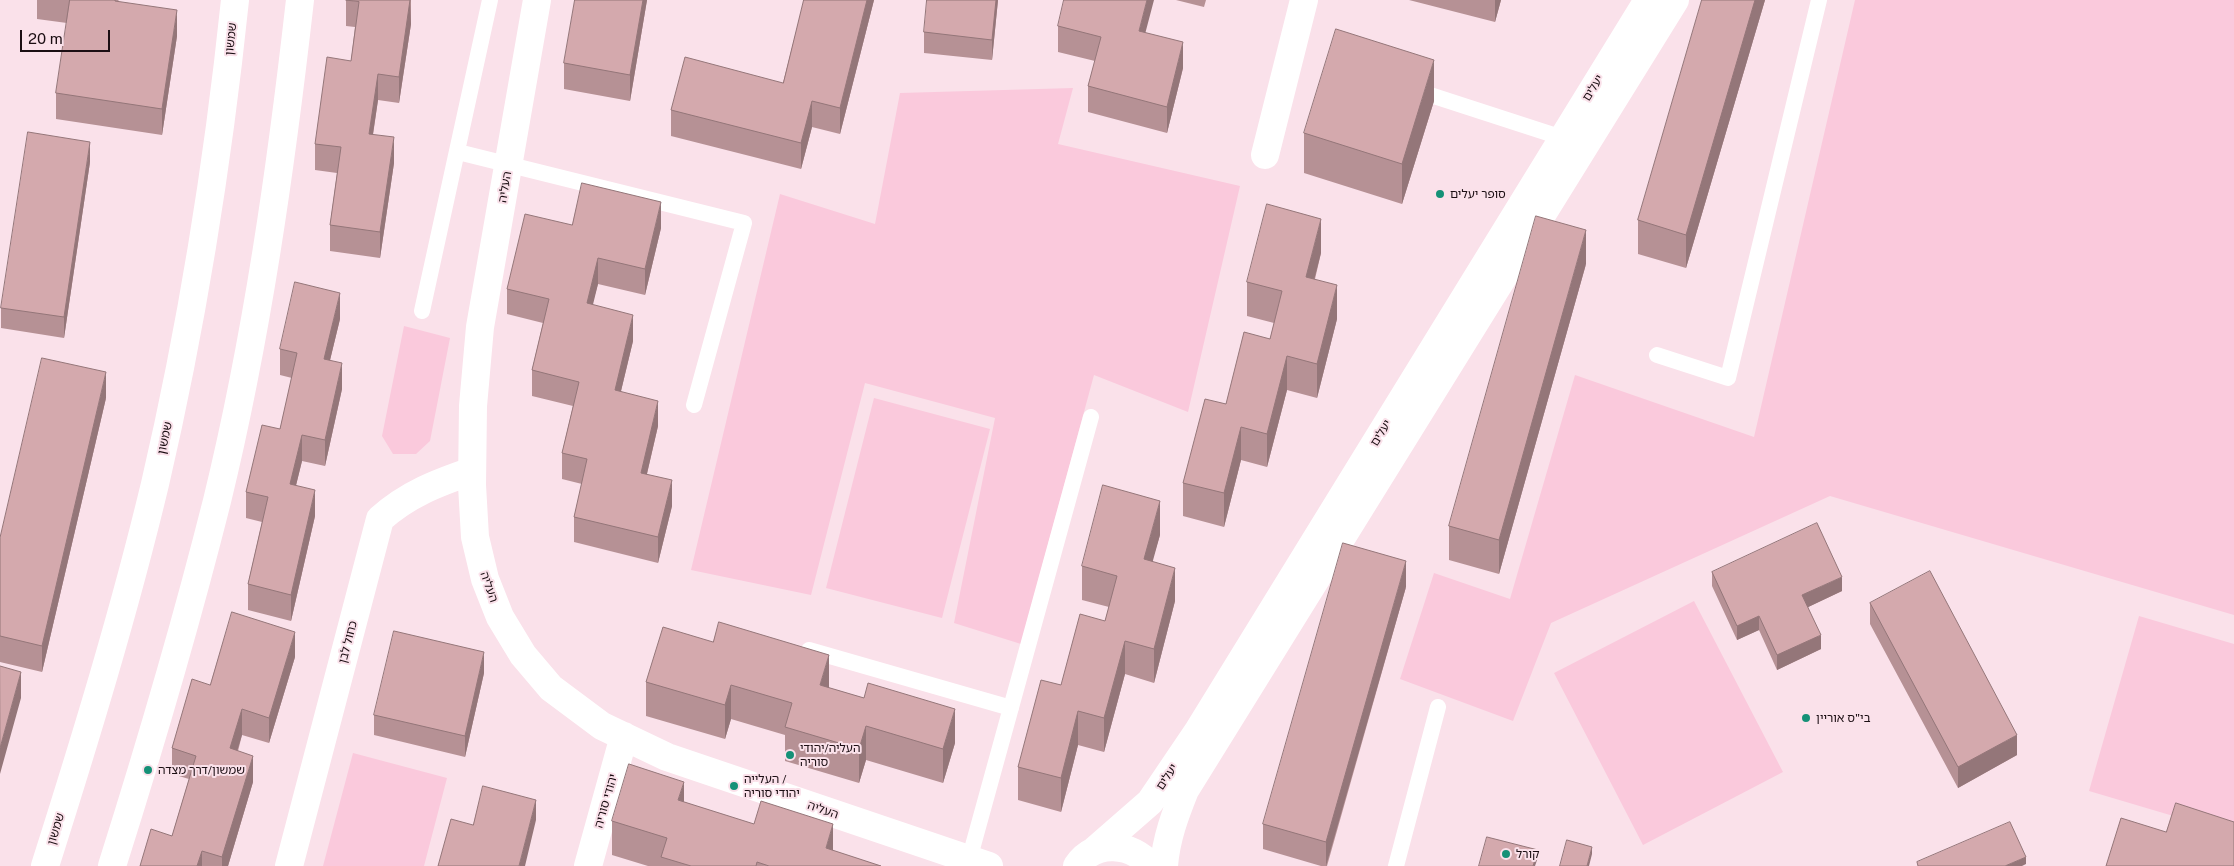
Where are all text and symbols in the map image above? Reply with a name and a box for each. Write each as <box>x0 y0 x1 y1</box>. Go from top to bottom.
scale bar <box>22 20 112 52</box>
street label: שמשון <box>222 22 240 56</box>
text: 20 m <box>28 30 63 47</box>
street label: יעלים <box>1579 72 1607 104</box>
street label: העליה <box>495 170 515 204</box>
place label: סופר יעלים <box>1450 187 1506 201</box>
marker: סופר יעלים <box>1434 188 1446 200</box>
street label: יעלים <box>1367 417 1395 449</box>
street label: שמשון <box>155 420 175 456</box>
street label: העליה <box>477 570 501 604</box>
street label: כחול לבן <box>335 619 361 665</box>
place label: בי"ס אוריין <box>1816 711 1871 725</box>
marker: בי"ס אוריין <box>1800 712 1812 724</box>
place label: העליה/יהודי סוריה <box>800 741 860 769</box>
marker: העליה/יהודי סוריה <box>784 749 796 761</box>
street label: יעלים <box>1153 761 1181 793</box>
place label: שמשון/דרך מצדה <box>158 763 245 777</box>
marker: שמשון/דרך מצדה <box>142 764 154 776</box>
street label: יהודי סוריה <box>591 772 621 830</box>
place label: העלייה / יהודי סוריה <box>744 772 800 800</box>
marker: העלייה / יהודי סוריה <box>728 780 740 792</box>
street label: העליה <box>806 798 840 822</box>
street label: שמשון <box>44 811 68 847</box>
place label: קורל <box>1516 847 1540 861</box>
marker: קורל <box>1500 848 1512 860</box>

